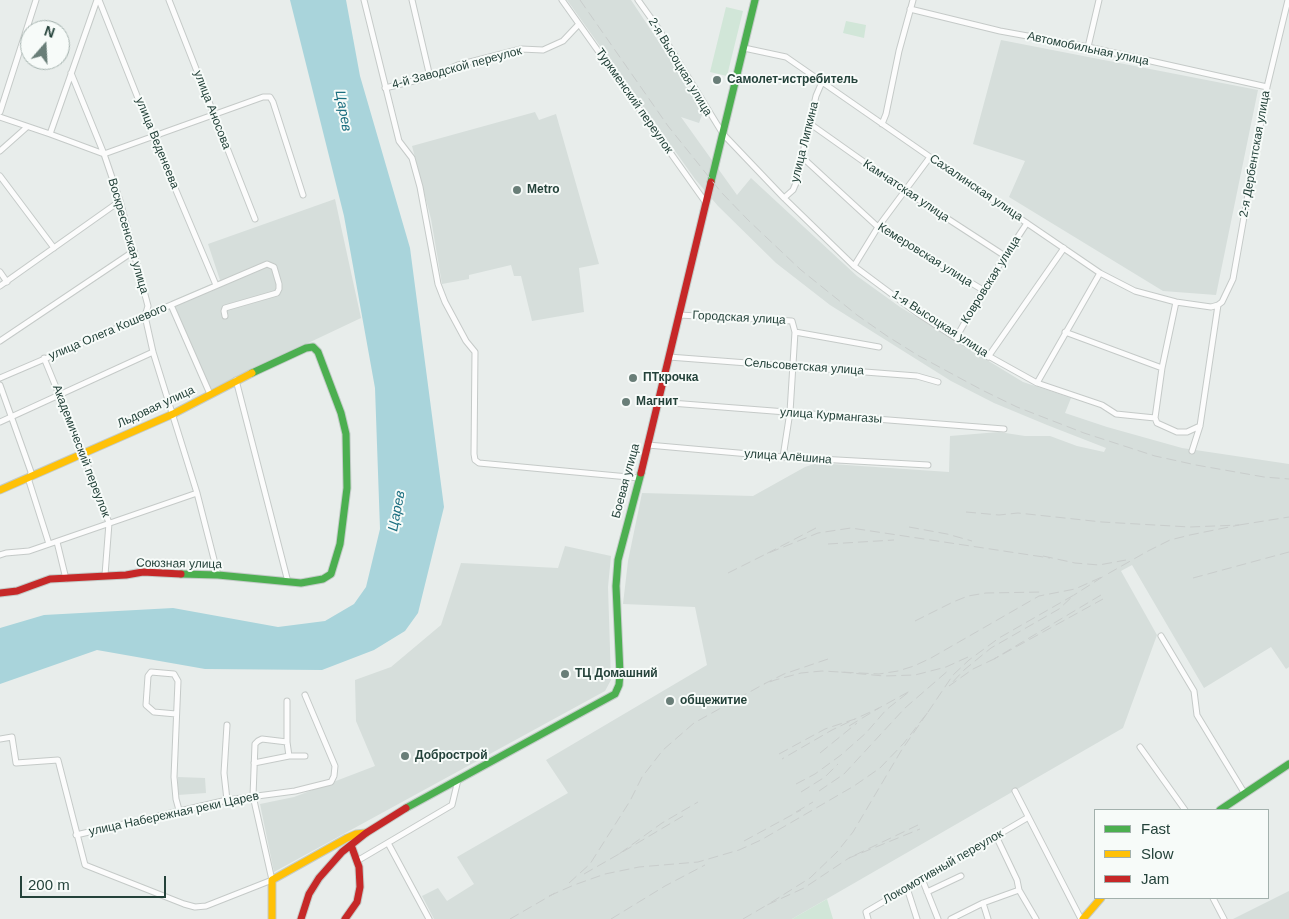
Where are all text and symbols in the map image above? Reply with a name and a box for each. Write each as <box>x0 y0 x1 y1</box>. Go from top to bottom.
street label: 2-я Высоцкая улица <box>645 15 715 119</box>
north arrow <box>20 20 70 70</box>
text: N <box>42 23 57 41</box>
street label: Автомобильная улица <box>1026 29 1150 69</box>
street label: 4-й Заводской переулок <box>391 44 523 92</box>
street label: Туркменский переулок <box>592 46 676 156</box>
street label: улица Аносова <box>190 69 234 151</box>
place label: Самолет-истребитель <box>727 73 858 87</box>
marker: Самолет-истребитель <box>711 74 723 86</box>
water label: Царев <box>331 89 355 133</box>
street label: 2-я Дербентская улица <box>1237 90 1273 218</box>
street label: улица Веденеева <box>132 95 182 191</box>
street label: улица Липкина <box>788 100 822 184</box>
street label: Сахалинская улица <box>927 151 1025 225</box>
street label: Камчатская улица <box>860 157 952 225</box>
street label: Воскресенская улица <box>105 177 151 295</box>
place label: Metro <box>527 183 560 197</box>
marker: Metro <box>511 184 523 196</box>
street label: Кемеровская улица <box>875 220 975 290</box>
street label: Ковровская улица <box>958 234 1024 326</box>
street label: 1-я Высоцкая улица <box>889 288 991 360</box>
street label: улица Олега Кошевого <box>47 301 169 363</box>
street label: Городская улица <box>692 308 786 328</box>
street label: Сельсоветская улица <box>744 356 864 378</box>
place label: ПТкрочка <box>643 371 699 385</box>
marker: ПТкрочка <box>627 372 639 384</box>
street label: Академический переулок <box>49 383 113 519</box>
street label: Льдовая улица <box>115 383 197 431</box>
place label: Магнит <box>636 395 678 409</box>
marker: Магнит <box>620 396 632 408</box>
street label: улица Курмангазы <box>780 405 882 427</box>
street label: Боевая улица <box>609 442 643 520</box>
street label: улица Алёшина <box>744 447 832 467</box>
water label: Царев <box>385 489 409 533</box>
street label: Союзная улица <box>136 556 222 572</box>
place label: ТЦ Домашний <box>575 667 658 681</box>
marker: ТЦ Домашний <box>559 668 571 680</box>
place label: общежитие <box>680 694 747 708</box>
marker: общежитие <box>664 695 676 707</box>
place label: Добрострой <box>415 749 488 763</box>
marker: Добрострой <box>399 750 411 762</box>
street label: улица Набережная реки Царев <box>88 789 260 839</box>
legend <box>1094 809 1269 899</box>
text: Fast <box>1141 820 1170 837</box>
street label: Локомотивный переулок <box>880 827 1006 907</box>
text: Slow <box>1141 845 1174 862</box>
scale bar <box>22 866 169 898</box>
text: Jam <box>1141 870 1169 887</box>
text: 200 m <box>28 876 70 893</box>

